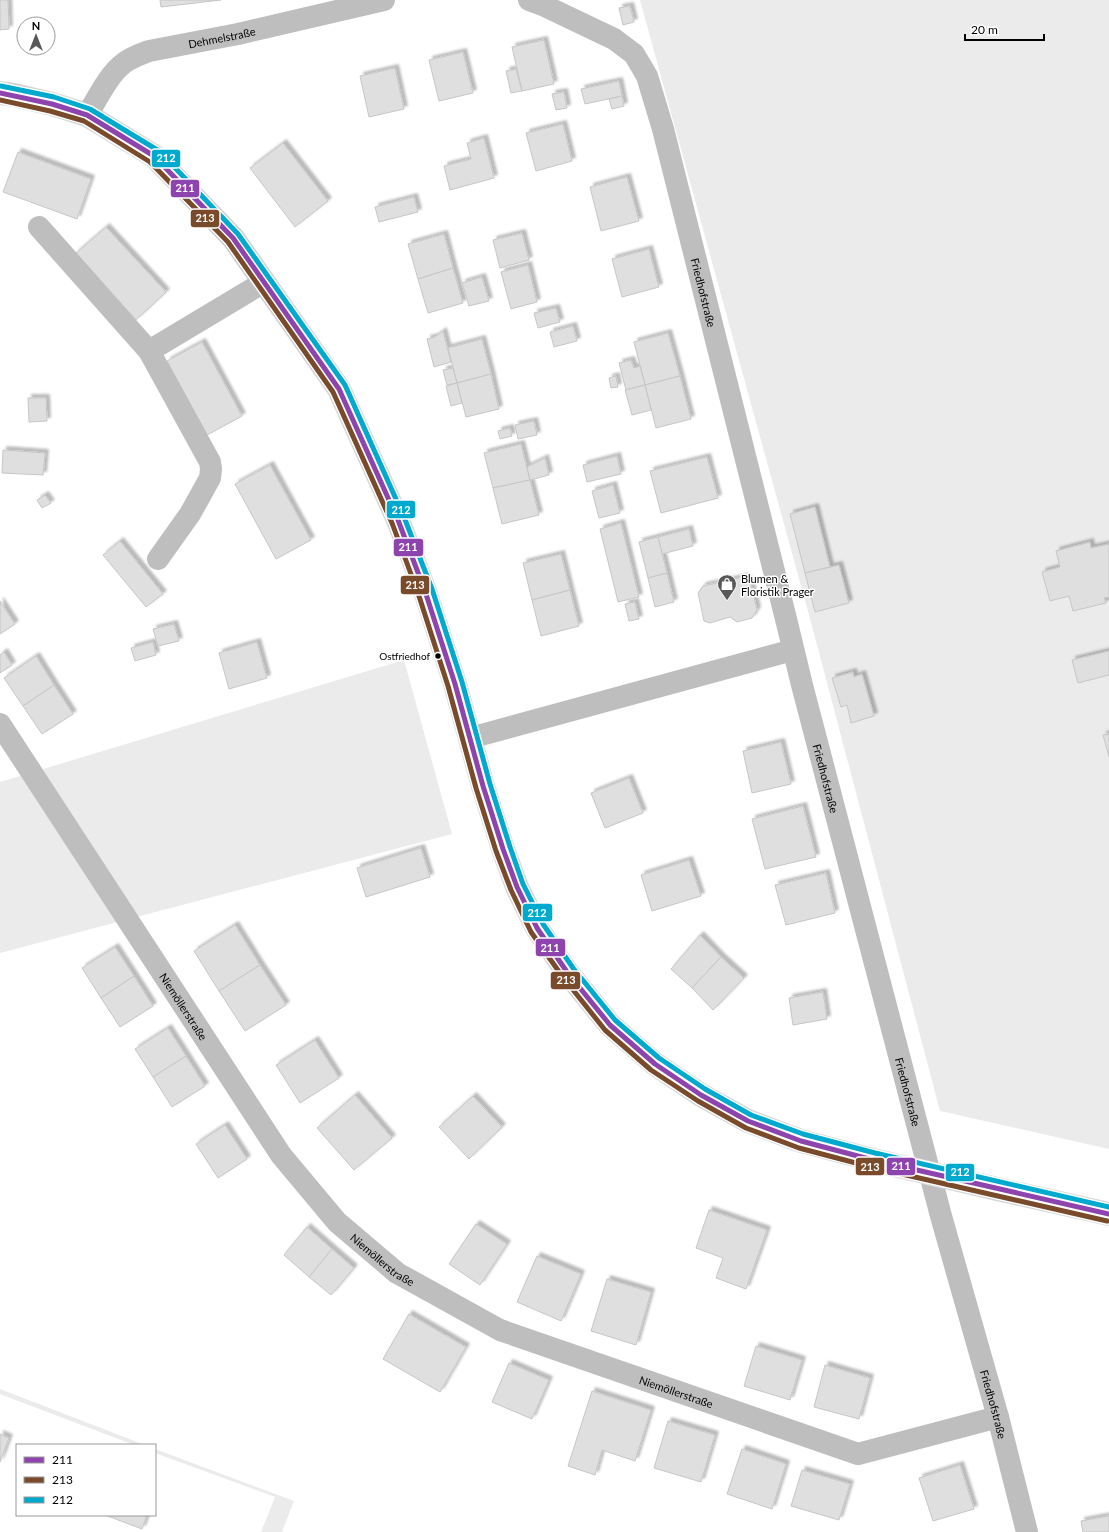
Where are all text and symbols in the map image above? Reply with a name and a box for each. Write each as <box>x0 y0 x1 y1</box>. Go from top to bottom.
north arrow <box>16 16 56 56</box>
scale bar <box>965 16 1044 42</box>
text: N <box>32 19 40 32</box>
text: 20 m <box>971 22 998 37</box>
street label: Dehmelstraße <box>187 24 257 50</box>
line badge: 212 <box>151 149 181 168</box>
text: 212 <box>156 151 176 164</box>
line badge: 211 <box>170 179 200 198</box>
text: 211 <box>175 181 195 194</box>
line badge: 213 <box>190 209 220 228</box>
text: 213 <box>195 211 215 224</box>
street label: Friedhofstraße <box>689 257 719 329</box>
line badge: 212 <box>386 500 416 519</box>
text: 212 <box>391 503 411 516</box>
line badge: 211 <box>393 538 424 557</box>
text: 211 <box>398 540 418 553</box>
place label: Blumen & Floristik Prager <box>741 572 814 598</box>
shop icon: Blumen & Floristik Prager <box>716 573 738 601</box>
line badge: 213 <box>400 575 430 595</box>
text: 213 <box>405 578 425 591</box>
place label: Ostfriedhof <box>379 650 430 662</box>
marker: Ostfriedhof <box>433 651 443 661</box>
street label: Friedhofstraße <box>811 742 842 814</box>
line badge: 212 <box>522 903 553 922</box>
text: 212 <box>527 906 547 919</box>
line badge: 211 <box>535 938 566 957</box>
text: 211 <box>540 941 560 954</box>
street label: Niemöllerstraße <box>157 970 211 1042</box>
line badge: 213 <box>550 971 581 990</box>
text: 213 <box>556 973 576 986</box>
street label: Friedhofstraße <box>893 1056 924 1128</box>
line badge: 213 <box>855 1157 885 1176</box>
line badge: 211 <box>886 1157 916 1176</box>
text: 211 <box>891 1159 911 1172</box>
text: 213 <box>860 1160 880 1173</box>
line badge: 212 <box>945 1163 975 1182</box>
text: 212 <box>950 1165 970 1178</box>
street label: Niemöllerstraße <box>348 1230 417 1288</box>
street label: Friedhofstraße <box>978 1368 1010 1440</box>
street label: Niemöllerstraße <box>638 1372 715 1410</box>
legend <box>16 1444 156 1516</box>
text: 211 <box>52 1452 73 1467</box>
text: 213 <box>52 1472 73 1487</box>
text: 212 <box>52 1492 73 1507</box>

